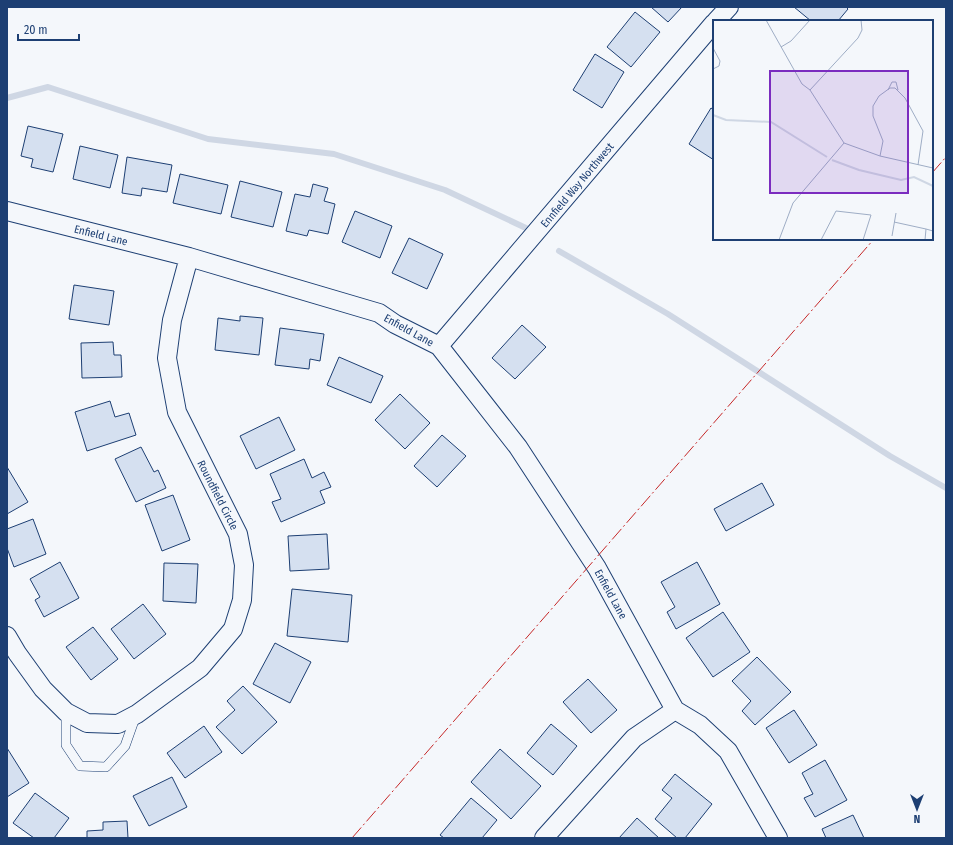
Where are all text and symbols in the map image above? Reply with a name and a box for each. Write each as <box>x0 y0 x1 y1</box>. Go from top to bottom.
scale bar <box>18 16 79 42</box>
inset map <box>713 20 933 240</box>
text: 20 m <box>24 23 48 37</box>
street label: Ennfield Way Northwest <box>538 140 617 230</box>
street label: Enfield Lane <box>73 223 129 248</box>
street label: Enfield Lane <box>382 311 436 349</box>
street label: Roundfield Circle <box>194 458 241 532</box>
street label: Enfield Lane <box>592 567 630 621</box>
north arrow <box>897 789 937 829</box>
text: N <box>914 812 920 825</box>

